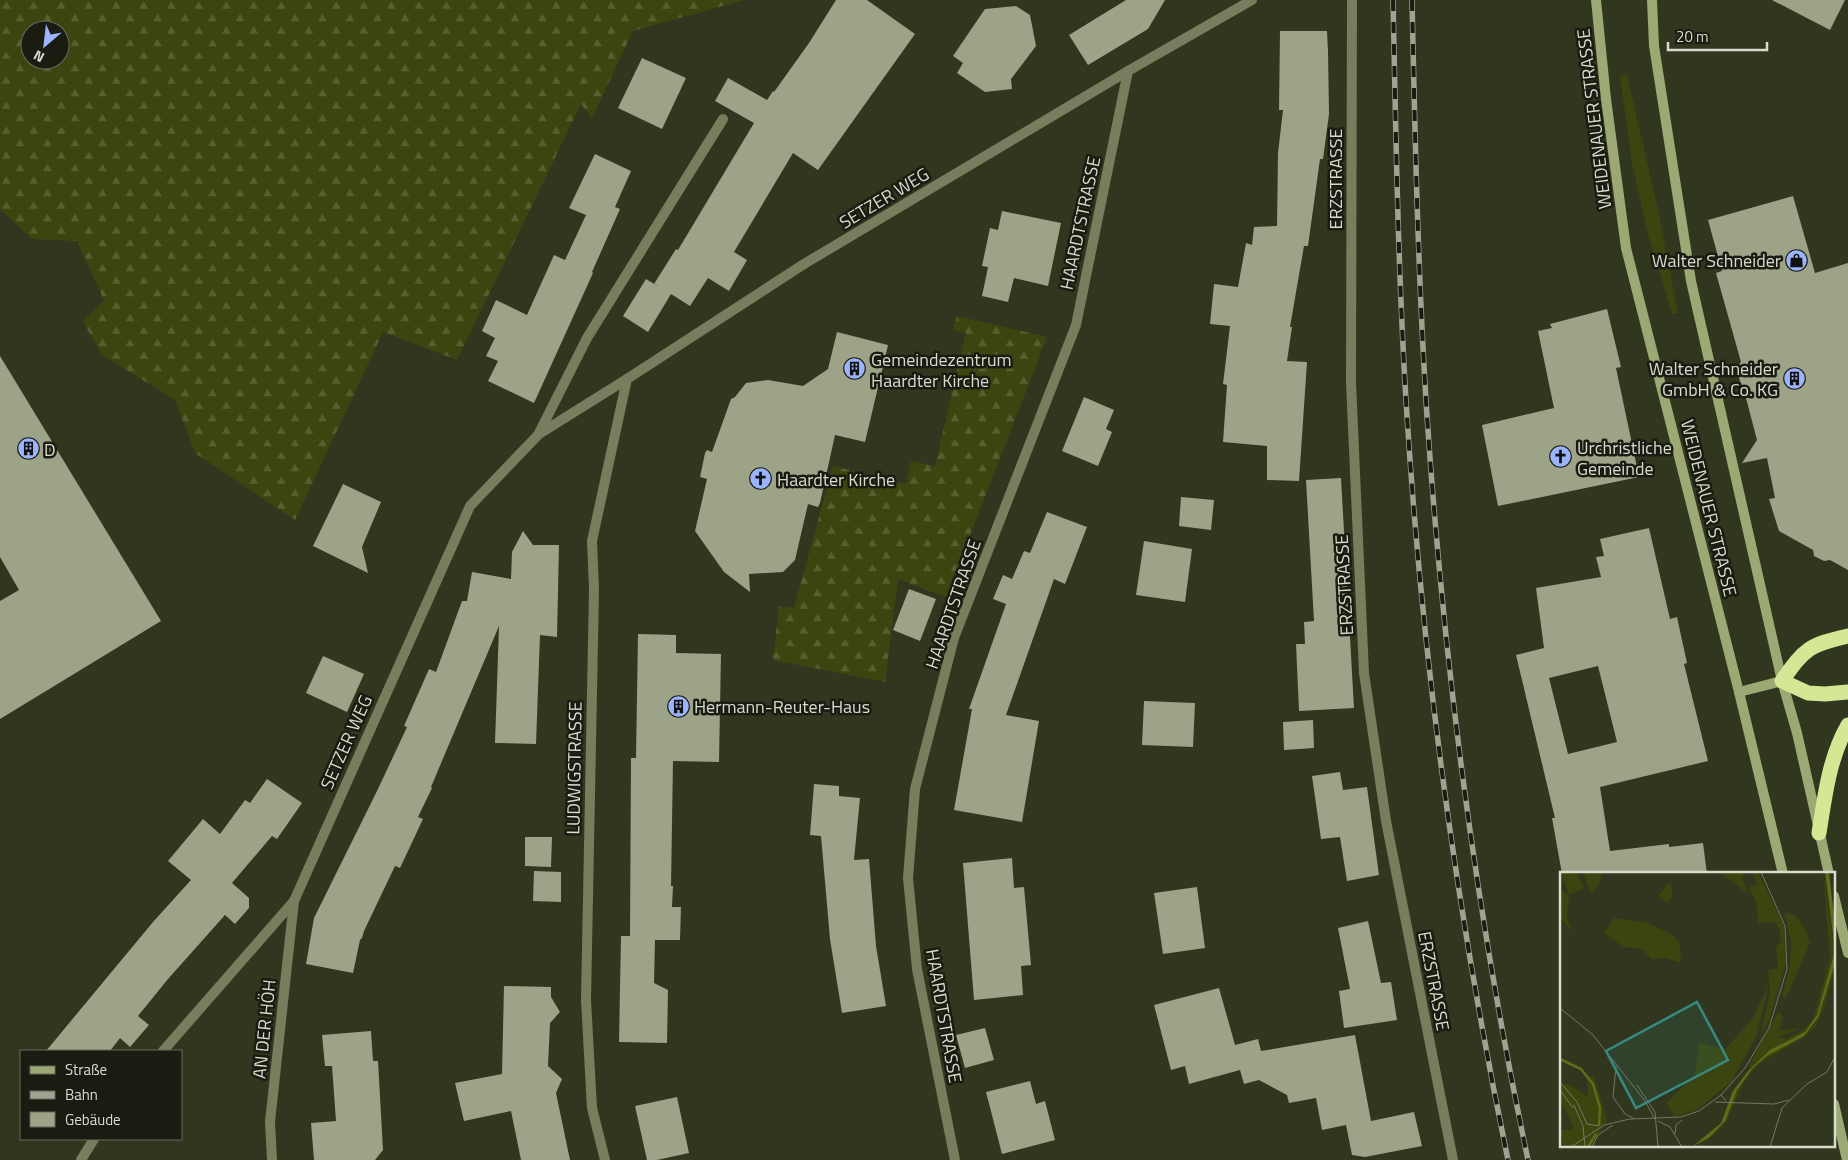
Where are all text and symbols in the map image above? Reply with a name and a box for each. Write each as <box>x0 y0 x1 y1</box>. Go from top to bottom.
north arrow <box>20 20 70 70</box>
scale bar <box>1668 20 1767 52</box>
text: 20 m <box>1676 25 1709 48</box>
street label: WEIDENAUER STRASSE <box>1570 27 1618 211</box>
text: N <box>29 45 48 68</box>
street label: ERZSTRASSE <box>1322 128 1349 229</box>
street label: HAARDTSTRASSE <box>1053 154 1107 292</box>
street label: SETZER WEG <box>834 160 934 236</box>
place label: Walter Schneider <box>1652 247 1781 274</box>
shop icon: Walter Schneider <box>1785 248 1809 272</box>
place label: Gemeindezentrum Haardter Kirche <box>871 346 1012 394</box>
place label: Walter Schneider GmbH & Co. KG <box>1649 355 1778 403</box>
building icon: Gemeindezentrum Haardter Kirche <box>843 357 867 381</box>
building icon: Walter Schneider GmbH & Co. KG <box>1782 366 1806 390</box>
street label: WEIDENAUER STRASSE <box>1674 417 1744 599</box>
place label: Urchristliche Gemeinde <box>1577 434 1672 482</box>
place label: D <box>44 436 56 463</box>
building icon: D <box>16 437 40 461</box>
church icon: Urchristliche Gemeinde <box>1549 445 1573 469</box>
place label: Haardter Kirche <box>777 466 895 493</box>
church icon: Haardter Kirche <box>749 467 773 491</box>
street label: ERZSTRASSE <box>1328 534 1360 636</box>
street label: HAARDTSTRASSE <box>918 535 988 673</box>
street label: SETZER WEG <box>313 691 379 793</box>
place label: Hermann-Reuter-Haus <box>694 693 870 720</box>
building icon: Hermann-Reuter-Haus <box>666 694 690 718</box>
street label: LUDWIGSTRASSE <box>559 701 589 835</box>
inset map <box>1560 872 1836 1148</box>
street label: ERZSTRASSE <box>1411 929 1457 1033</box>
street label: HAARDTSTRASSE <box>919 947 969 1085</box>
street label: AN DER HÖH <box>245 978 283 1080</box>
legend <box>20 1050 182 1140</box>
text: Straße <box>65 1058 107 1081</box>
text: Bahn <box>65 1083 98 1106</box>
text: Gebäude <box>65 1108 121 1131</box>

